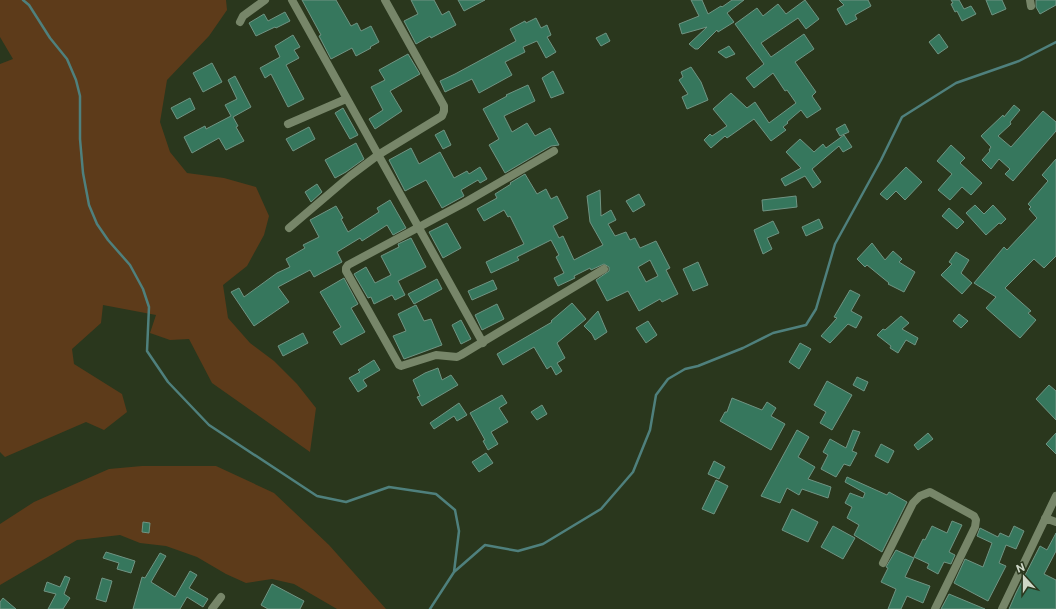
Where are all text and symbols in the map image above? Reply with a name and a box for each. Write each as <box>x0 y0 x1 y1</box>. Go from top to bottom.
north arrow <box>1004 557 1044 597</box>
text: N <box>1014 560 1026 575</box>

